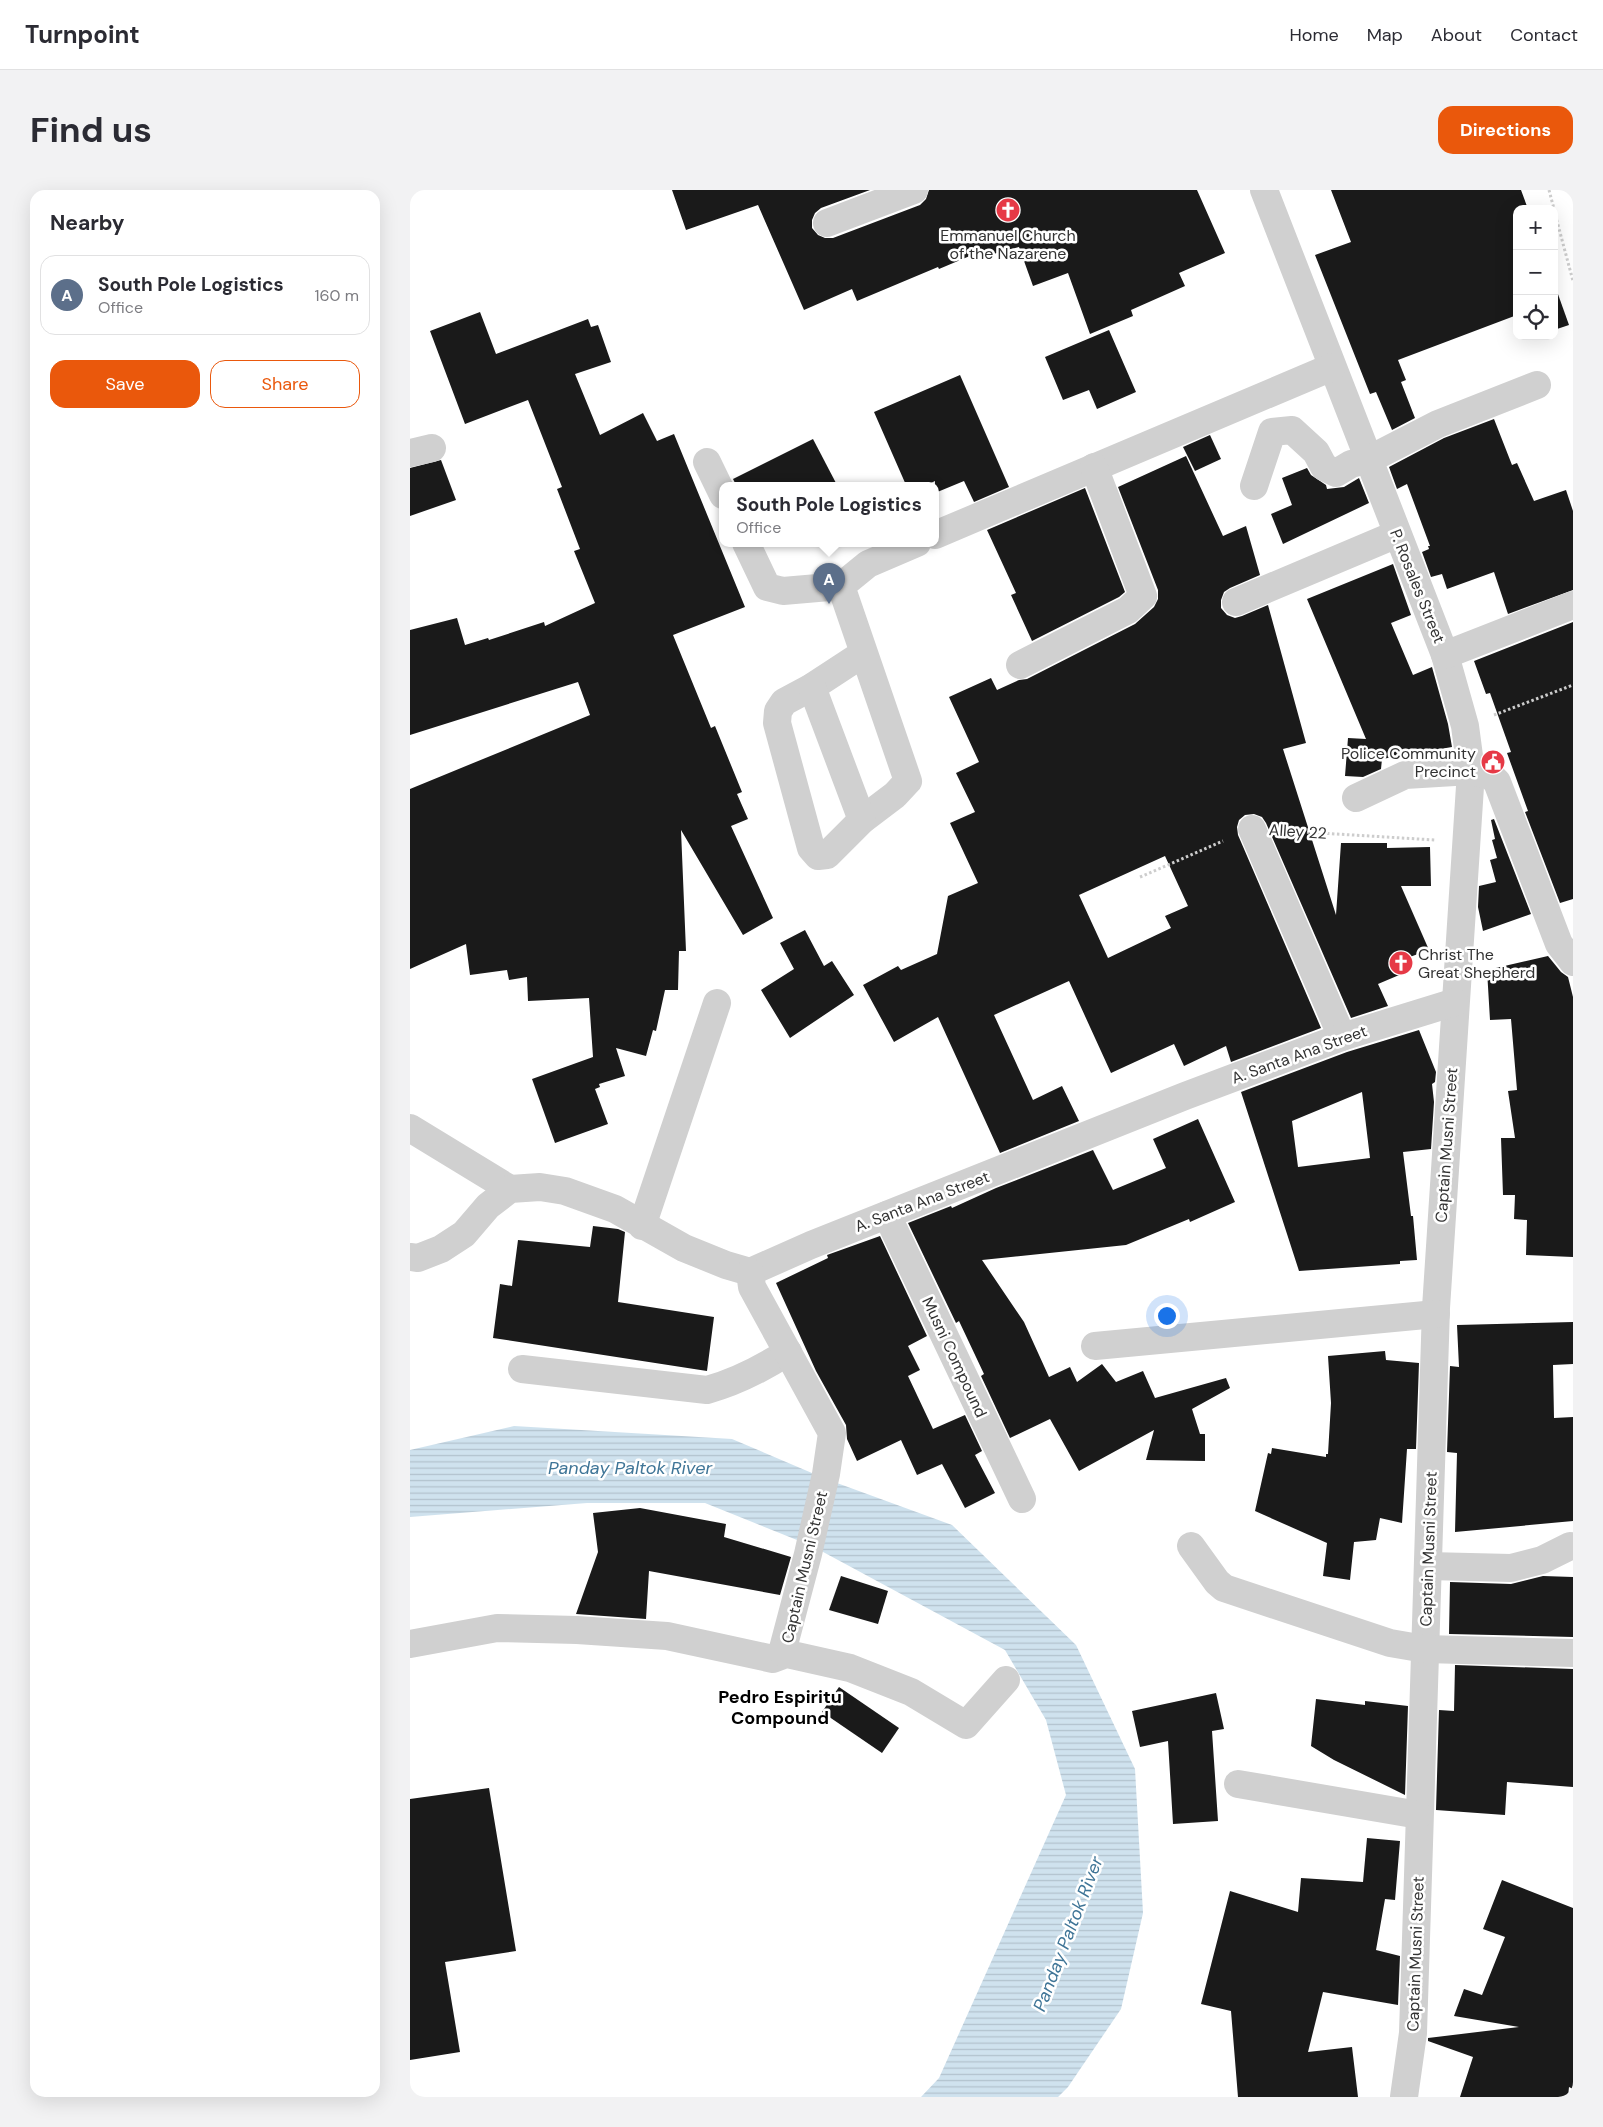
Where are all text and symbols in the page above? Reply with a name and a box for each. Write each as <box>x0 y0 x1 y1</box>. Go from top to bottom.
text: Turnpoint <box>25 19 140 50</box>
text: Home <box>1289 23 1339 47</box>
text: Map <box>1367 23 1403 47</box>
text: About <box>1431 23 1482 47</box>
text: Contact <box>1510 23 1578 47</box>
button: Directions <box>1438 106 1573 154</box>
text: Find us <box>30 107 152 153</box>
church icon: Emmanuel Church of the Nazarene <box>995 197 1021 223</box>
map controls <box>1513 205 1558 340</box>
button: + <box>1513 205 1558 250</box>
text: Nearby <box>50 209 124 237</box>
place label: Emmanuel Church of the Nazarene <box>940 225 1076 264</box>
button: − <box>1513 250 1558 295</box>
text: South Pole Logistics <box>98 272 284 297</box>
text: A <box>61 285 73 306</box>
text: 160 m <box>315 285 359 306</box>
button: locate <box>1513 295 1558 340</box>
text: Office <box>98 297 143 318</box>
button: Save <box>50 360 200 408</box>
button: Share <box>210 360 360 408</box>
popup <box>719 482 939 547</box>
text: South Pole Logistics <box>736 492 922 517</box>
text: Office <box>736 517 781 538</box>
street label: P. Rosales Street <box>1385 526 1450 646</box>
pin: A <box>813 563 845 604</box>
place label: Police Community Precinct <box>1341 743 1476 782</box>
public building icon: Police Community Precinct <box>1480 749 1506 775</box>
street label: Alley 22 <box>1268 819 1328 844</box>
place label: Christ The Great Shepherd <box>1418 944 1535 983</box>
church icon: Christ The Great Shepherd <box>1388 950 1414 976</box>
street label: A. Santa Ana Street <box>1229 1020 1370 1089</box>
street label: Captain Musni Street <box>1431 1067 1462 1223</box>
street label: A. Santa Ana Street <box>852 1166 992 1237</box>
street label: Musni Compound <box>917 1293 992 1421</box>
your location <box>1154 1303 1180 1329</box>
water label: Panday Paltok River <box>548 1456 713 1480</box>
street label: Captain Musni Street <box>1415 1471 1442 1627</box>
street label: Captain Musni Street <box>777 1489 832 1645</box>
district label: Pedro Espiritu Compound <box>718 1685 842 1730</box>
water label: Panday Paltok River <box>1027 1852 1109 2015</box>
street label: Captain Musni Street <box>1402 1876 1429 2032</box>

